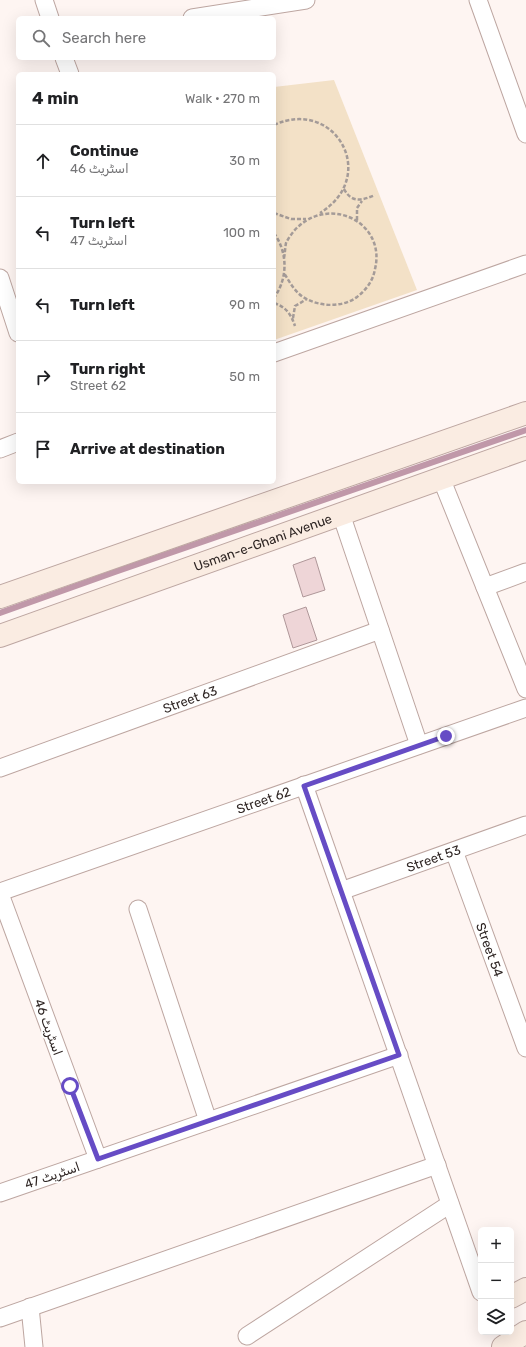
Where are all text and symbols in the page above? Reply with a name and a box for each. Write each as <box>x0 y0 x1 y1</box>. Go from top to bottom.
search box <box>16 16 276 60</box>
icon: search <box>30 27 52 49</box>
text: Search here <box>62 29 146 47</box>
text: 4 min <box>32 88 79 108</box>
text: Walk · 270 m <box>185 91 260 106</box>
text: Continue <box>70 142 139 160</box>
icon: ahead <box>32 150 54 172</box>
text: 30 m <box>229 153 260 168</box>
text: اسٹریٹ 46 <box>70 161 129 176</box>
text: Turn left <box>70 214 135 232</box>
icon: left <box>32 222 54 244</box>
text: 100 m <box>223 225 260 240</box>
text: اسٹریٹ 47 <box>70 233 128 248</box>
icon: left <box>32 294 54 316</box>
text: Turn left <box>70 296 135 314</box>
text: 90 m <box>229 297 260 312</box>
text: Turn right <box>70 360 145 378</box>
icon: right <box>32 366 54 388</box>
text: 50 m <box>229 369 260 384</box>
text: Street 62 <box>70 378 126 393</box>
icon: arrive <box>32 438 54 460</box>
text: Arrive at destination <box>70 440 225 458</box>
street label: Usman-e-Ghani Avenue <box>192 511 334 574</box>
street label: Street 63 <box>161 683 219 716</box>
route end <box>437 727 455 745</box>
street label: Street 62 <box>234 784 293 817</box>
street label: Street 53 <box>404 842 463 875</box>
street label: Street 54 <box>473 921 506 979</box>
street label: اسٹریٹ 46 <box>30 997 66 1058</box>
route start <box>61 1077 79 1095</box>
street label: اسٹریٹ 47 <box>22 1159 82 1193</box>
map controls <box>478 1227 514 1335</box>
button: + <box>478 1227 514 1263</box>
button: − <box>478 1263 514 1299</box>
button: layers <box>478 1299 514 1335</box>

